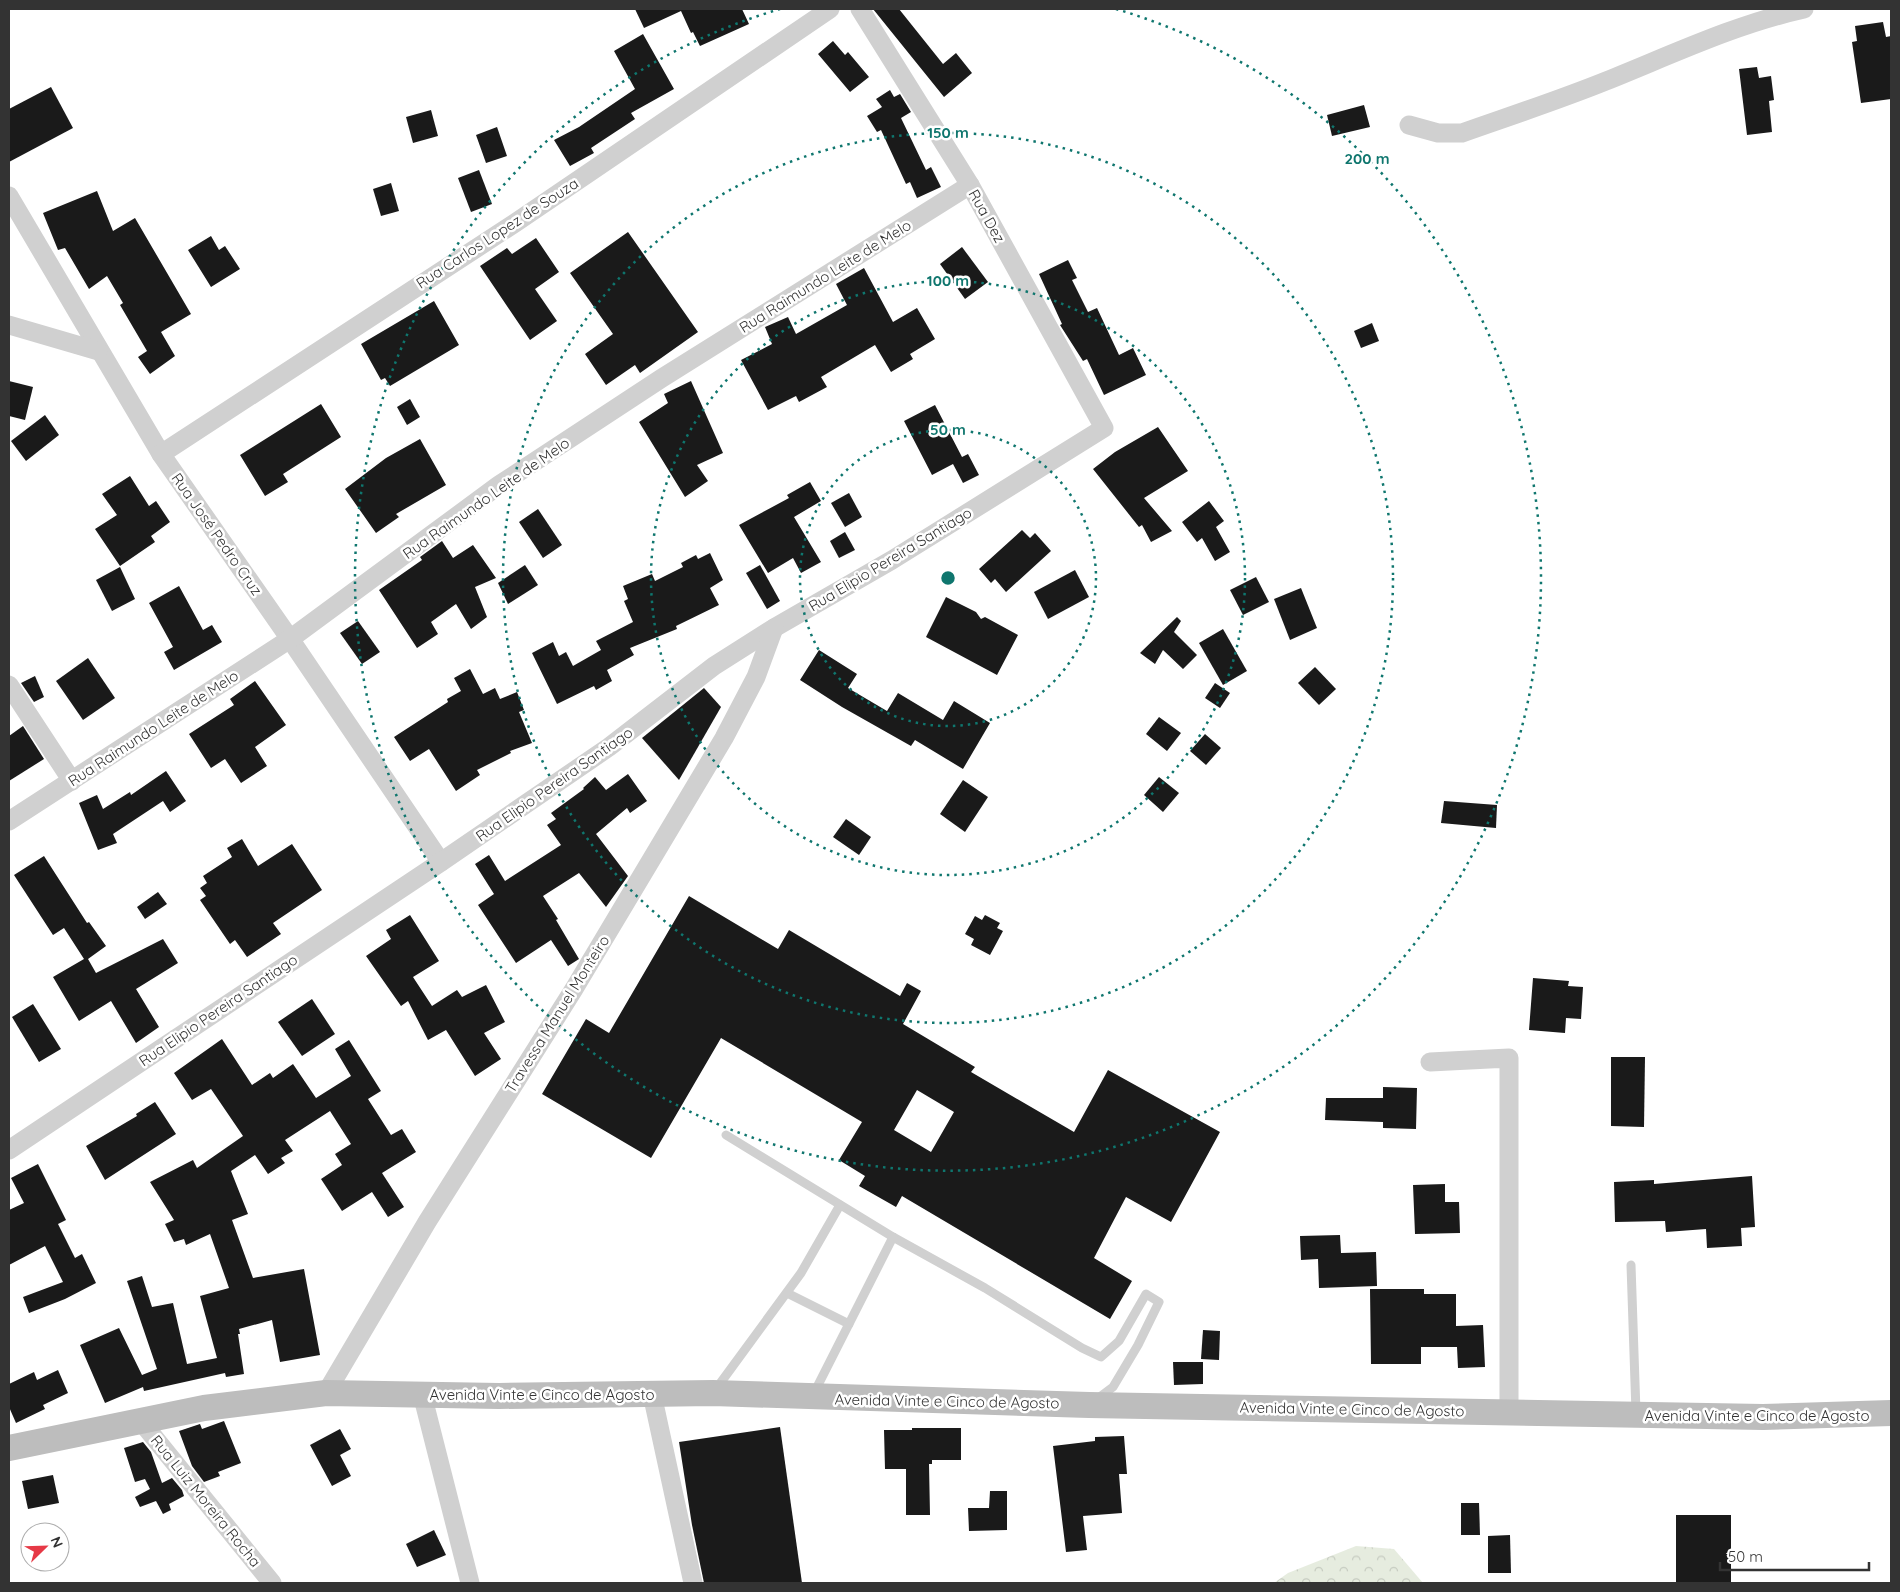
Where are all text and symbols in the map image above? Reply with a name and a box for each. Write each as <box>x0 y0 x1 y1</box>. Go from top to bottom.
text: 150 m <box>927 123 969 142</box>
text: 200 m <box>1345 149 1390 168</box>
street label: Rua Carlos Lopez de Souza <box>412 173 582 293</box>
street label: Rua Dez <box>965 186 1009 246</box>
street label: Rua Raimundo Leite de Melo <box>735 215 915 337</box>
text: 100 m <box>927 271 969 290</box>
text: 50 m <box>930 420 966 439</box>
street label: Rua Raimundo Leite de Melo <box>399 433 573 563</box>
street label: Rua José Pedro Cruz <box>168 469 266 599</box>
street label: Rua Elipio Pereira Santiago <box>805 503 975 615</box>
centre of rings <box>939 569 957 587</box>
street label: Rua Raimundo Leite de Melo <box>64 666 242 790</box>
street label: Rua Elipio Pereira Santiago <box>472 723 636 845</box>
street label: Travessa Manuel Monteiro <box>501 932 613 1096</box>
street label: Rua Elipio Pereira Santiago <box>135 950 301 1070</box>
street label: Avenida Vinte e Cinco de Agosto <box>430 1385 654 1404</box>
street label: Avenida Vinte e Cinco de Agosto <box>834 1390 1060 1412</box>
street label: Avenida Vinte e Cinco de Agosto <box>1239 1398 1465 1420</box>
street label: Avenida Vinte e Cinco de Agosto <box>1645 1406 1869 1425</box>
street label: Rua Luiz Moreira Rocha <box>147 1431 265 1571</box>
north arrow <box>20 1522 70 1572</box>
text: N <box>47 1534 67 1550</box>
scale bar <box>1720 1540 1869 1572</box>
text: 50 m <box>1728 1547 1763 1566</box>

